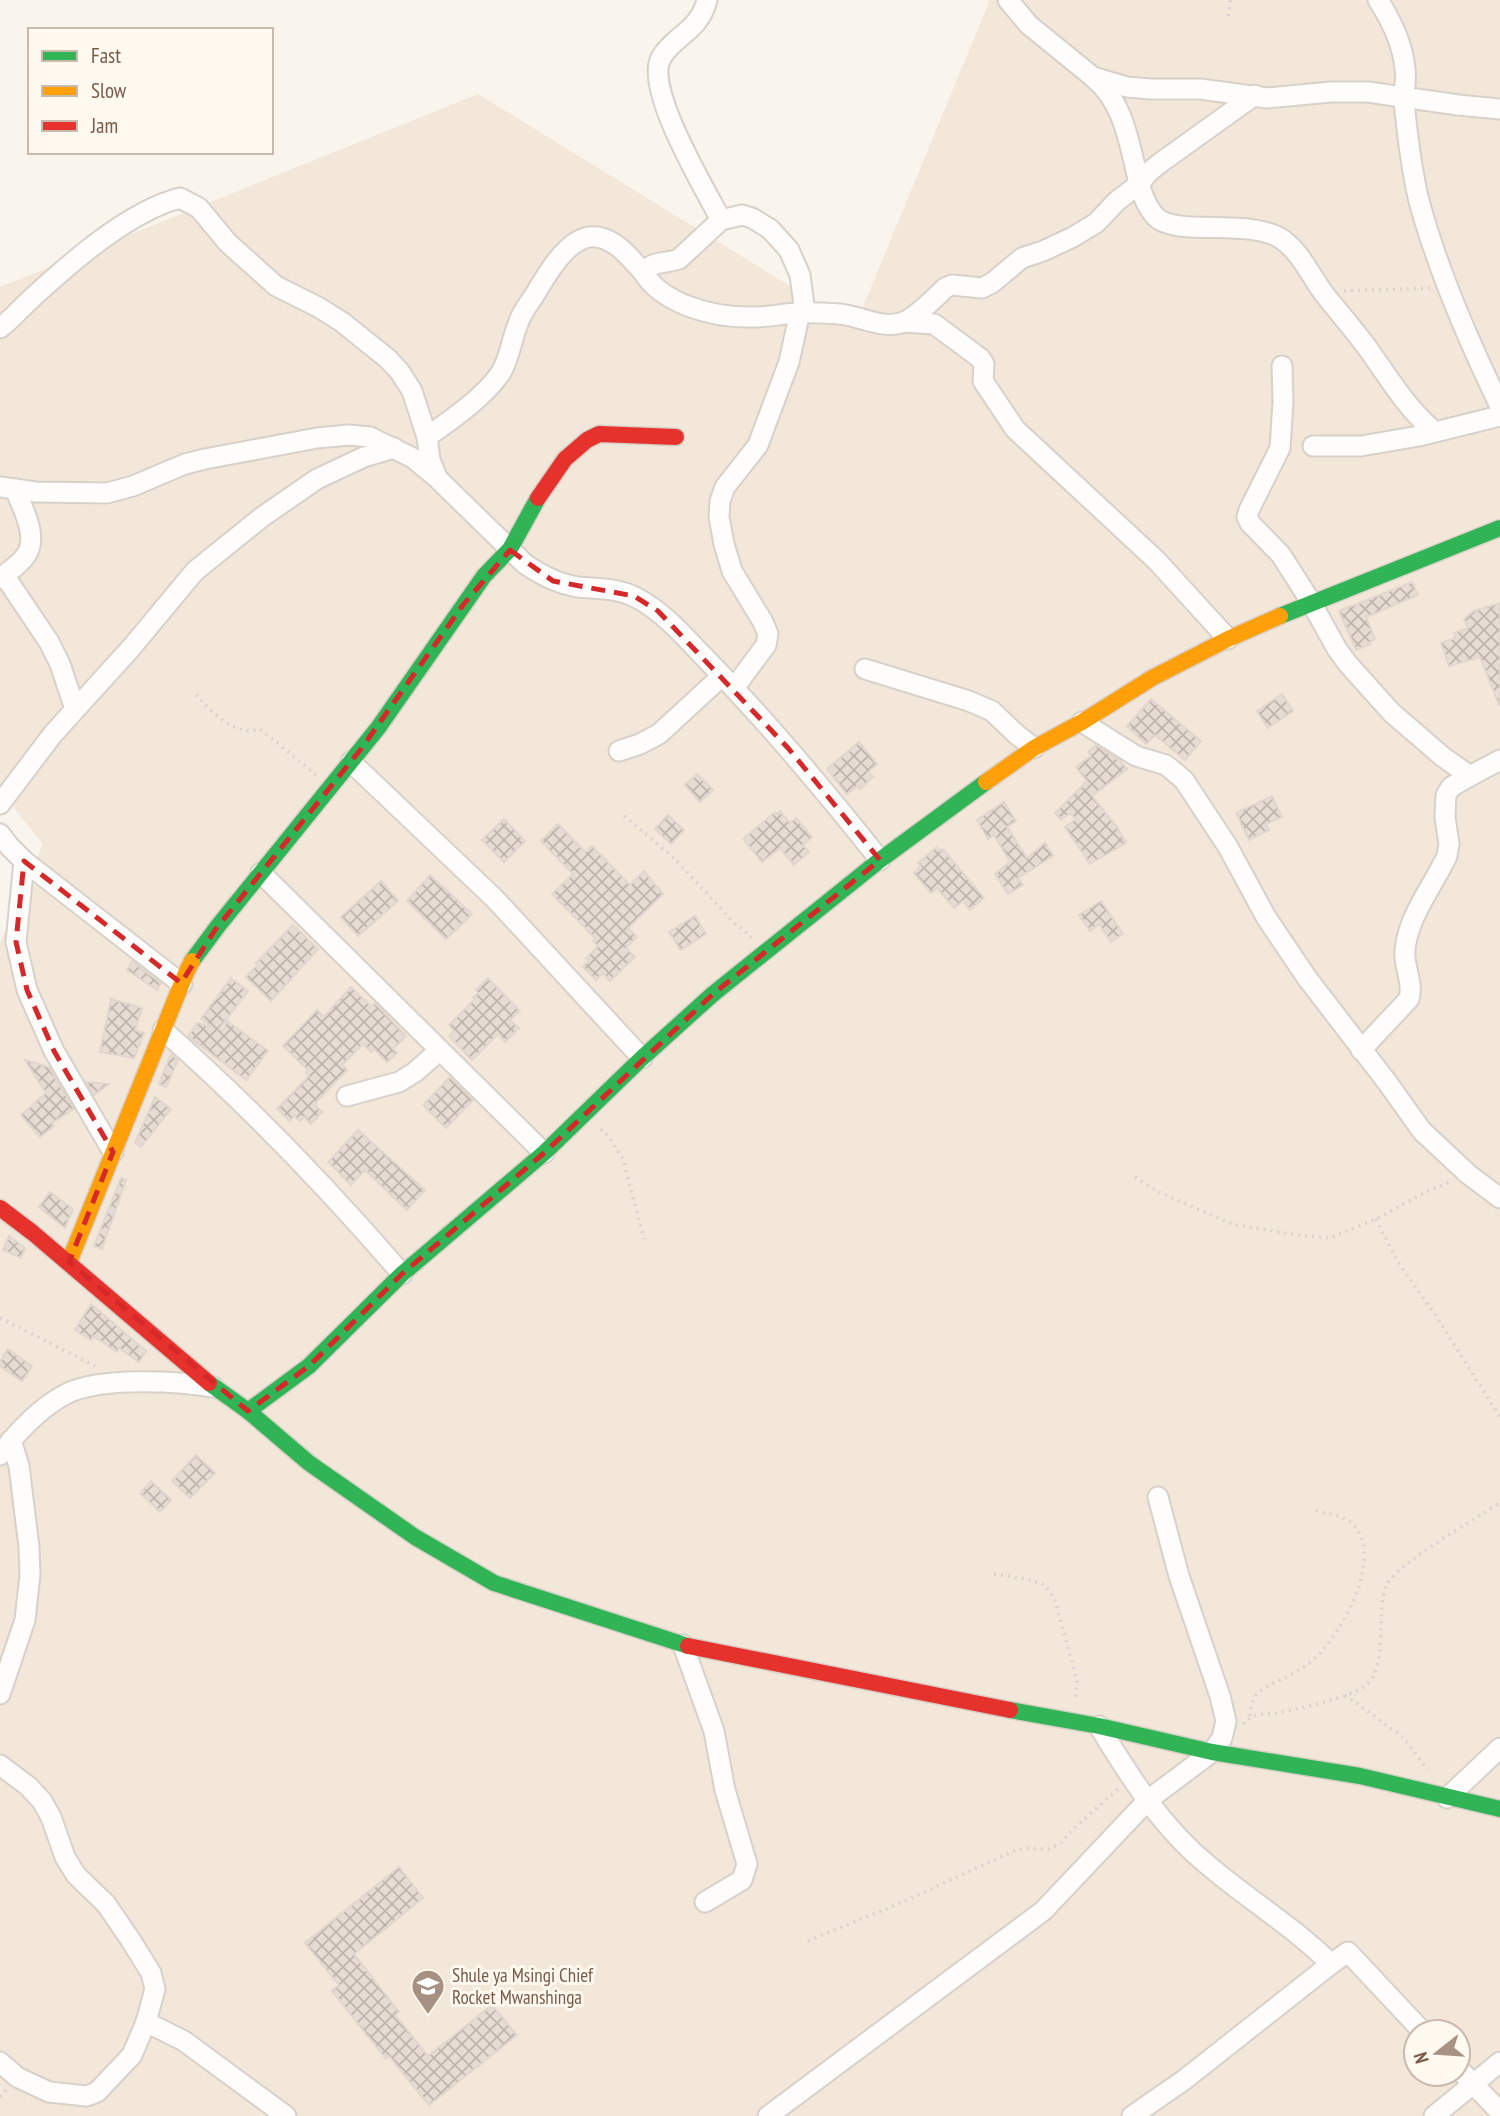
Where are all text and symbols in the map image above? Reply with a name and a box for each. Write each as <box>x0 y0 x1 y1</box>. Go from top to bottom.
legend <box>28 28 273 154</box>
text: Fast <box>91 42 121 69</box>
text: Slow <box>91 77 127 104</box>
text: Jam <box>90 112 118 139</box>
place label: Shule ya Msingi Chief Rocket Mwanshinga <box>452 1963 594 2009</box>
school or university icon: Shule ya Msingi Chief Rocket Mwanshinga <box>409 1967 447 2016</box>
north arrow <box>1402 2018 1472 2088</box>
text: N <box>1408 2050 1434 2066</box>

